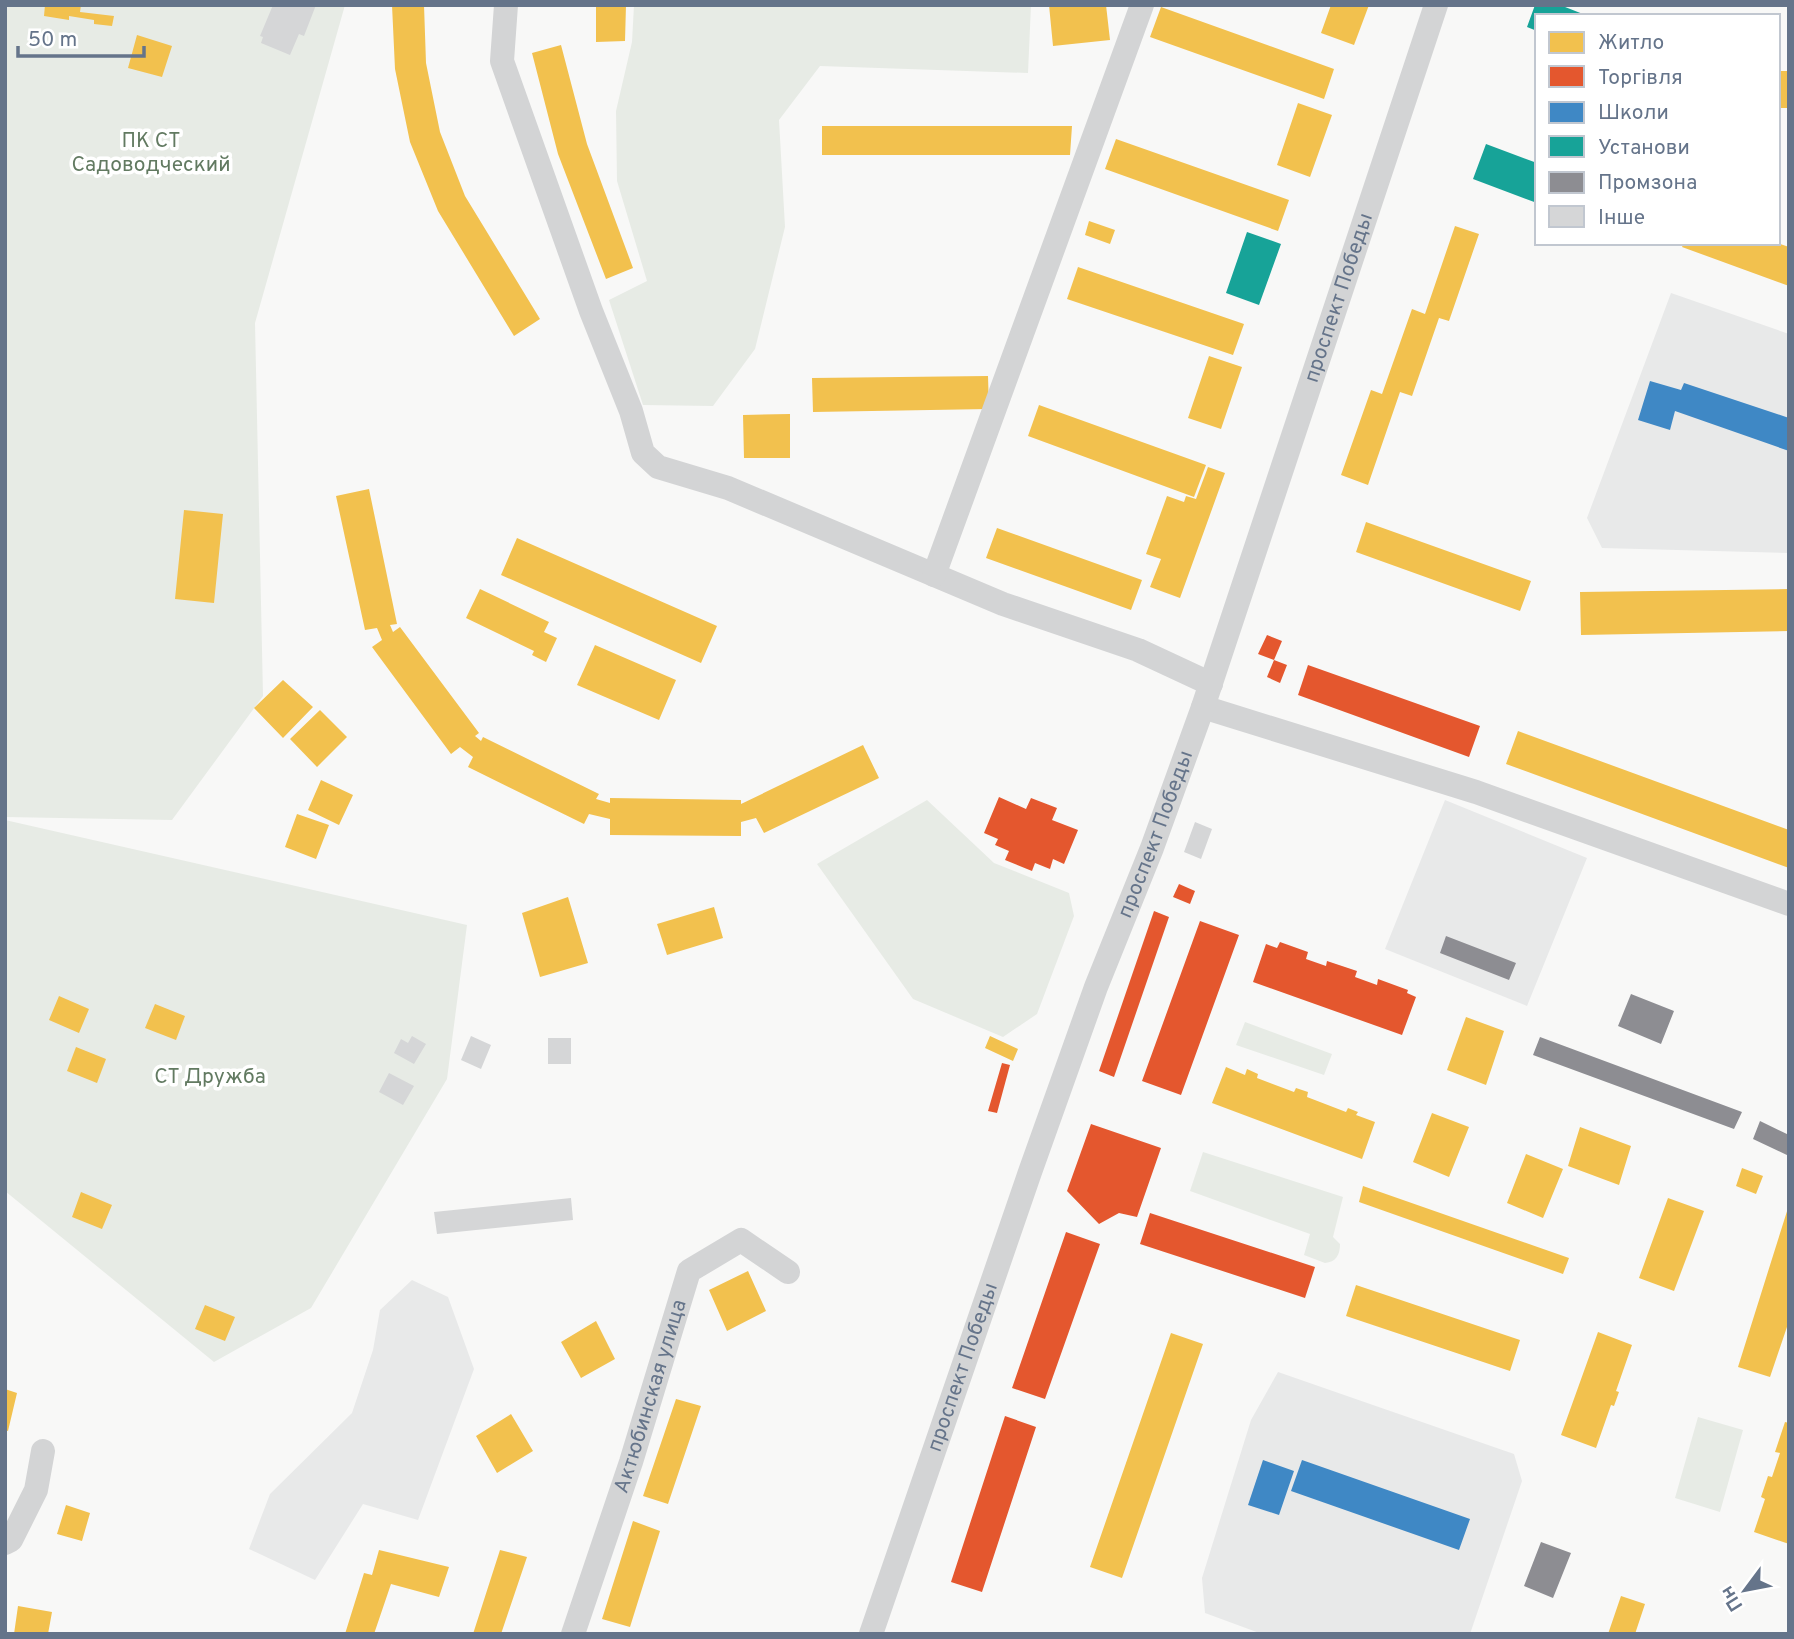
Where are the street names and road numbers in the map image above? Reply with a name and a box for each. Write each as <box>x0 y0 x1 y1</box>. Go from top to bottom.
street label: проспект Победы <box>1298 210 1380 386</box>
street label: проспект Победы <box>1112 747 1200 922</box>
street label: проспект Победы <box>921 1279 1004 1455</box>
street label: Актюбинская улица <box>608 1296 693 1497</box>

